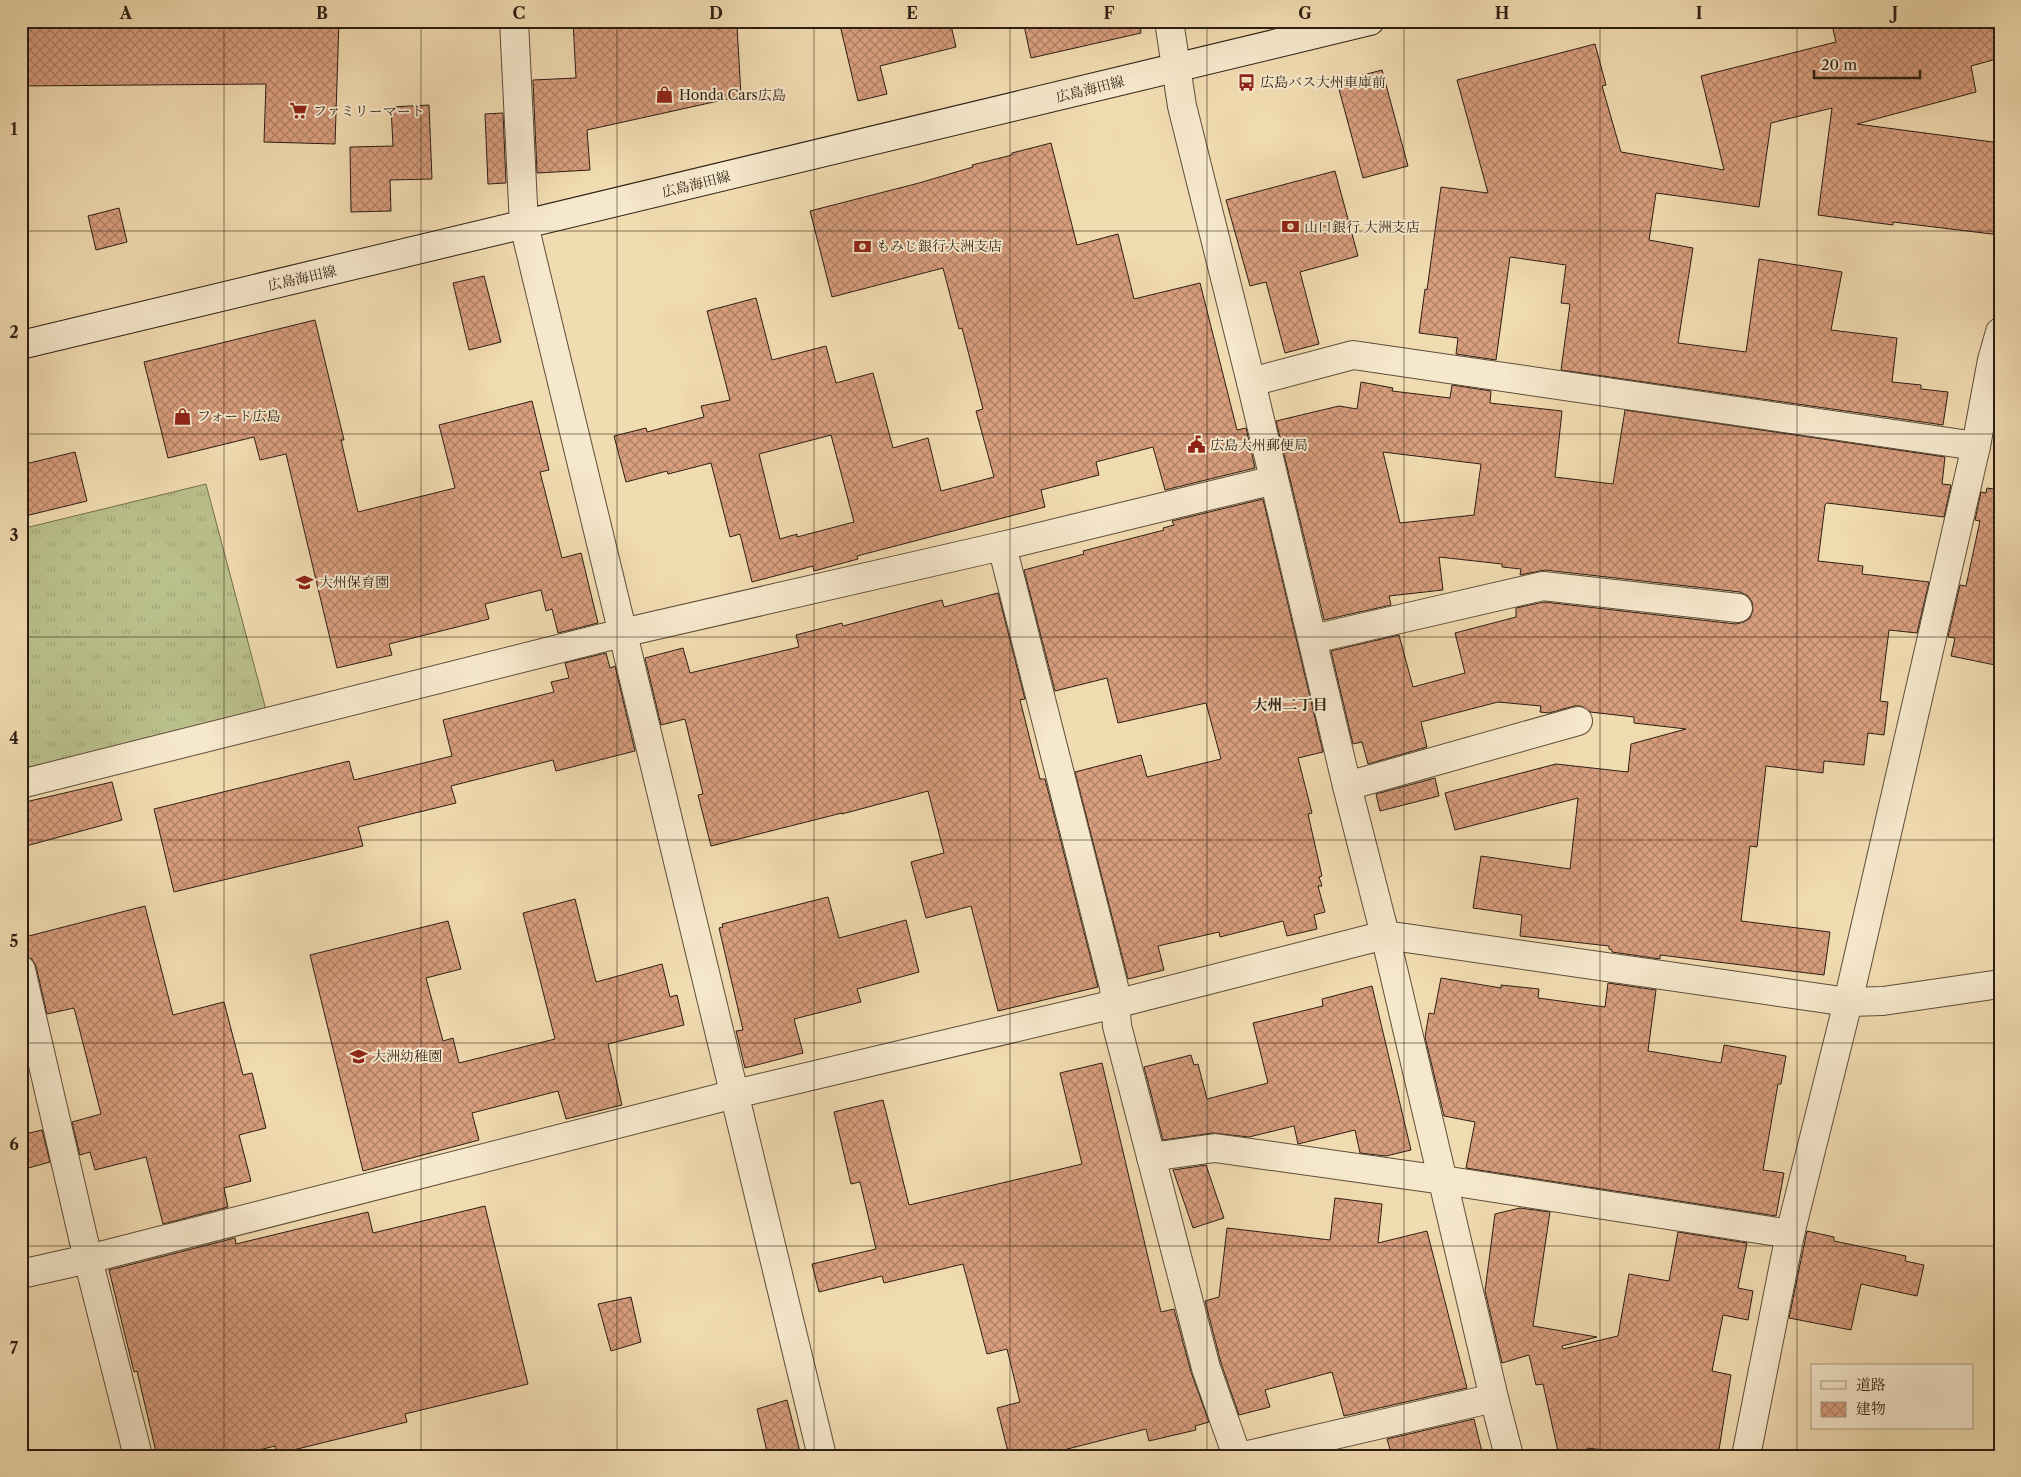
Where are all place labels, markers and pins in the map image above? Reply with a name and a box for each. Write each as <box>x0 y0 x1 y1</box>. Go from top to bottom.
bus stop icon: 広島バス大州車庫前 <box>1236 72 1256 92</box>
place label: 広島バス大州車庫前 <box>1260 73 1386 91</box>
shop icon: Honda Cars広島 <box>655 85 675 105</box>
place label: Honda Cars広島 <box>679 86 786 104</box>
supermarket icon: ファミリーマート <box>289 101 309 121</box>
place label: ファミリーマート <box>313 102 425 120</box>
bank icon: 山口銀行 大洲支店 <box>1280 217 1300 237</box>
place label: 山口銀行 大洲支店 <box>1304 218 1420 236</box>
bank icon: もみじ銀行大洲支店 <box>852 236 872 256</box>
place label: もみじ銀行大洲支店 <box>876 237 1002 255</box>
shop icon: フォード広島 <box>173 406 193 426</box>
place label: フォード広島 <box>197 407 280 425</box>
public building icon: 広島大州郵便局 <box>1186 435 1206 455</box>
place label: 広島大州郵便局 <box>1210 436 1308 454</box>
school or university icon: 大州保育園 <box>295 572 315 592</box>
place label: 大州保育園 <box>319 573 389 591</box>
school or university icon: 大洲幼稚園 <box>348 1046 368 1066</box>
place label: 大洲幼稚園 <box>372 1047 442 1065</box>

